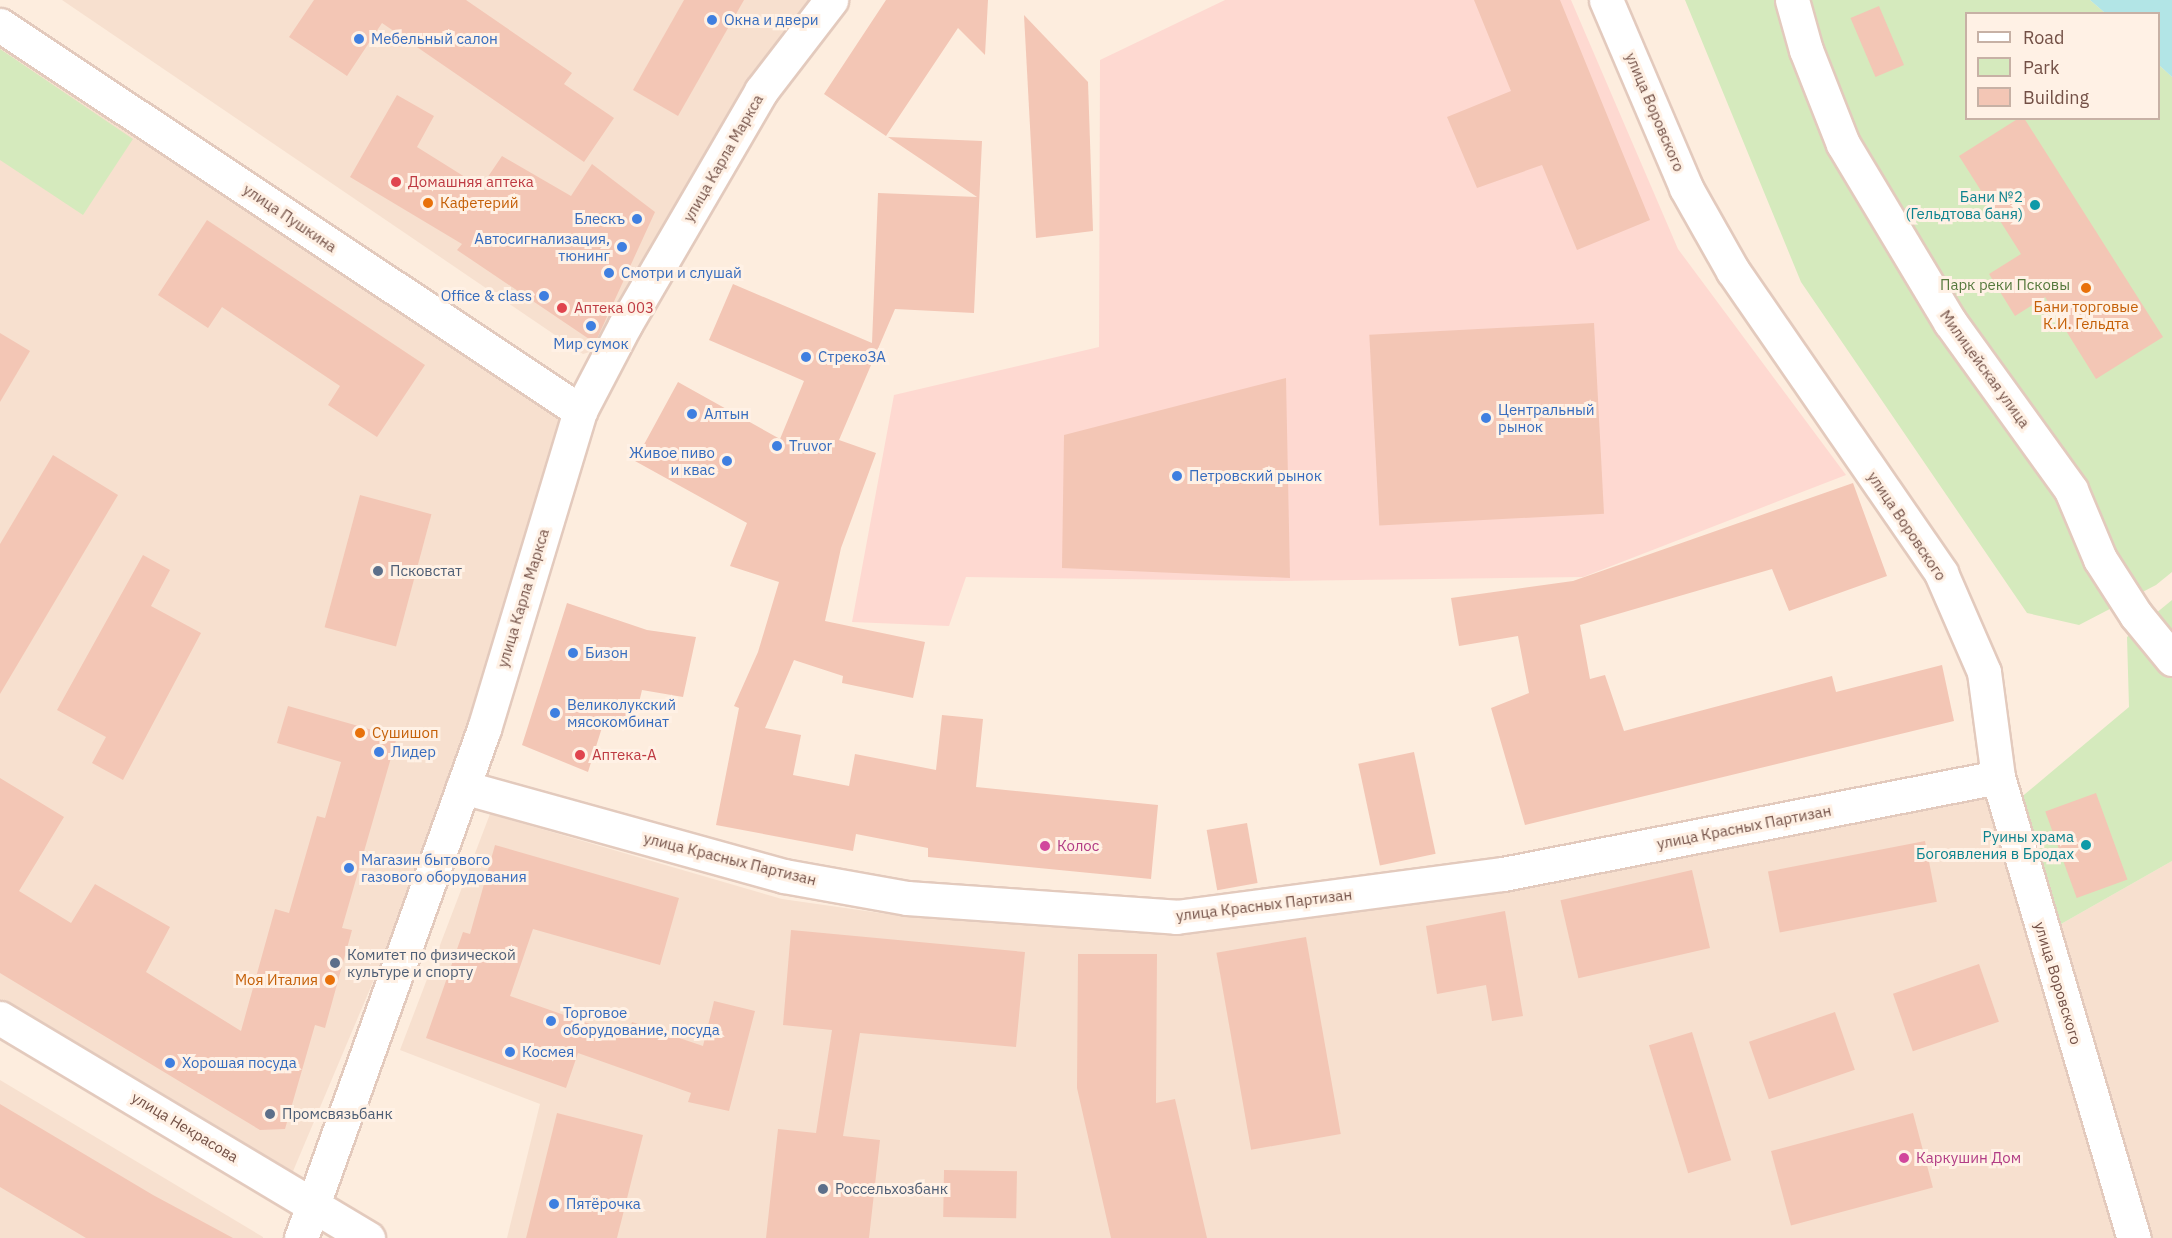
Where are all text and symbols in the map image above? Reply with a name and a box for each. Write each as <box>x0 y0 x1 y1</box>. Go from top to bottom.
place label: Окна и двери <box>724 11 819 29</box>
legend <box>1965 12 2160 120</box>
marker: Окна и двери <box>705 13 719 27</box>
text: Road <box>2023 26 2064 49</box>
place label: Мебельный салон <box>371 30 498 48</box>
marker: Мебельный салон <box>352 32 366 46</box>
street label: улица Воровского <box>1622 50 1688 174</box>
text: Park <box>2023 56 2059 79</box>
text: Building <box>2023 86 2089 109</box>
street label: улица Карла Маркса <box>679 91 767 225</box>
place label: Домашняя аптека <box>408 173 534 191</box>
marker: Домашняя аптека <box>389 175 403 189</box>
street label: улица Пушкина <box>240 180 340 256</box>
place label: Бани №2 (Гельдтова баня) <box>1905 187 2023 222</box>
place label: Кафетерий <box>440 194 519 212</box>
marker: Кафетерий <box>421 196 435 210</box>
marker: Бани №2 (Гельдтова баня) <box>2028 198 2042 212</box>
place label: Блескъ <box>574 210 625 228</box>
marker: Блескъ <box>630 212 644 226</box>
place label: Автосигнализация, тюнинг <box>474 229 610 264</box>
marker: Автосигнализация, тюнинг <box>615 240 629 254</box>
place label: Смотри и слушай <box>621 264 742 282</box>
marker: Смотри и слушай <box>602 266 616 280</box>
park label: Парк реки Псковы <box>1940 276 2070 294</box>
marker: Бани торговые К.И. Гельдта <box>2079 281 2093 295</box>
place label: Office & class <box>441 287 532 305</box>
marker: Office & class <box>537 289 551 303</box>
place label: Бани торговые К.И. Гельдта <box>2034 297 2138 332</box>
place label: Аптека 003 <box>574 299 654 317</box>
marker: Аптека 003 <box>555 301 569 315</box>
street label: Милицейская улица <box>1936 307 2034 431</box>
marker: Мир сумок <box>584 319 598 333</box>
place label: Мир сумок <box>553 335 629 353</box>
place label: СтрекоЗА <box>818 348 886 366</box>
marker: СтрекоЗА <box>799 350 813 364</box>
place label: Центральный рынок <box>1498 400 1595 435</box>
place label: Алтын <box>704 405 749 423</box>
marker: Алтын <box>685 407 699 421</box>
marker: Центральный рынок <box>1479 411 1493 425</box>
place label: Truvor <box>789 437 832 455</box>
marker: Truvor <box>770 439 784 453</box>
place label: Живое пиво и квас <box>629 443 715 478</box>
marker: Живое пиво и квас <box>720 454 734 468</box>
place label: Петровский рынок <box>1189 467 1322 485</box>
street label: улица Воровского <box>1864 468 1950 584</box>
marker: Петровский рынок <box>1170 469 1184 483</box>
street label: улица Карла Маркса <box>493 526 553 670</box>
place label: Псковстат <box>390 562 462 580</box>
marker: Псковстат <box>371 564 385 578</box>
place label: Бизон <box>585 644 628 662</box>
marker: Бизон <box>566 646 580 660</box>
place label: Великолукский мясокомбинат <box>567 695 676 730</box>
marker: Великолукский мясокомбинат <box>548 706 562 720</box>
place label: Сушишоп <box>372 724 439 742</box>
marker: Сушишоп <box>353 726 367 740</box>
place label: Лидер <box>391 743 436 761</box>
marker: Лидер <box>372 745 386 759</box>
place label: Аптека-А <box>592 746 657 764</box>
marker: Аптека-А <box>573 748 587 762</box>
street label: улица Красных Партизан <box>1655 801 1833 853</box>
place label: Руины храма Богоявления в Бродах <box>1916 827 2074 862</box>
street label: улица Красных Партизан <box>642 829 818 889</box>
place label: Колос <box>1057 837 1099 855</box>
marker: Руины храма Богоявления в Бродах <box>2079 838 2093 852</box>
marker: Колос <box>1038 839 1052 853</box>
place label: Магазин бытового газового оборудования <box>361 850 527 885</box>
marker: Магазин бытового газового оборудования <box>342 861 356 875</box>
street label: улица Красных Партизан <box>1175 885 1353 925</box>
street label: улица Воровского <box>2031 919 2085 1047</box>
place label: Комитет по физической культуре и спорту <box>347 945 516 980</box>
marker: Комитет по физической культуре и спорту <box>328 956 342 970</box>
place label: Моя Италия <box>235 971 318 989</box>
marker: Моя Италия <box>323 973 337 987</box>
place label: Торговое оборудование, посуда <box>563 1003 720 1038</box>
marker: Торговое оборудование, посуда <box>544 1014 558 1028</box>
place label: Космея <box>522 1043 574 1061</box>
marker: Космея <box>503 1045 517 1059</box>
place label: Хорошая посуда <box>182 1054 297 1072</box>
marker: Хорошая посуда <box>163 1056 177 1070</box>
street label: улица Некрасова <box>128 1088 242 1166</box>
place label: Промсвязьбанк <box>282 1105 393 1123</box>
marker: Промсвязьбанк <box>263 1107 277 1121</box>
place label: Каркушин Дом <box>1916 1149 2021 1167</box>
marker: Каркушин Дом <box>1897 1151 1911 1165</box>
place label: Россельхозбанк <box>835 1180 948 1198</box>
marker: Россельхозбанк <box>816 1182 830 1196</box>
place label: Пятёрочка <box>566 1195 641 1213</box>
marker: Пятёрочка <box>547 1197 561 1211</box>

